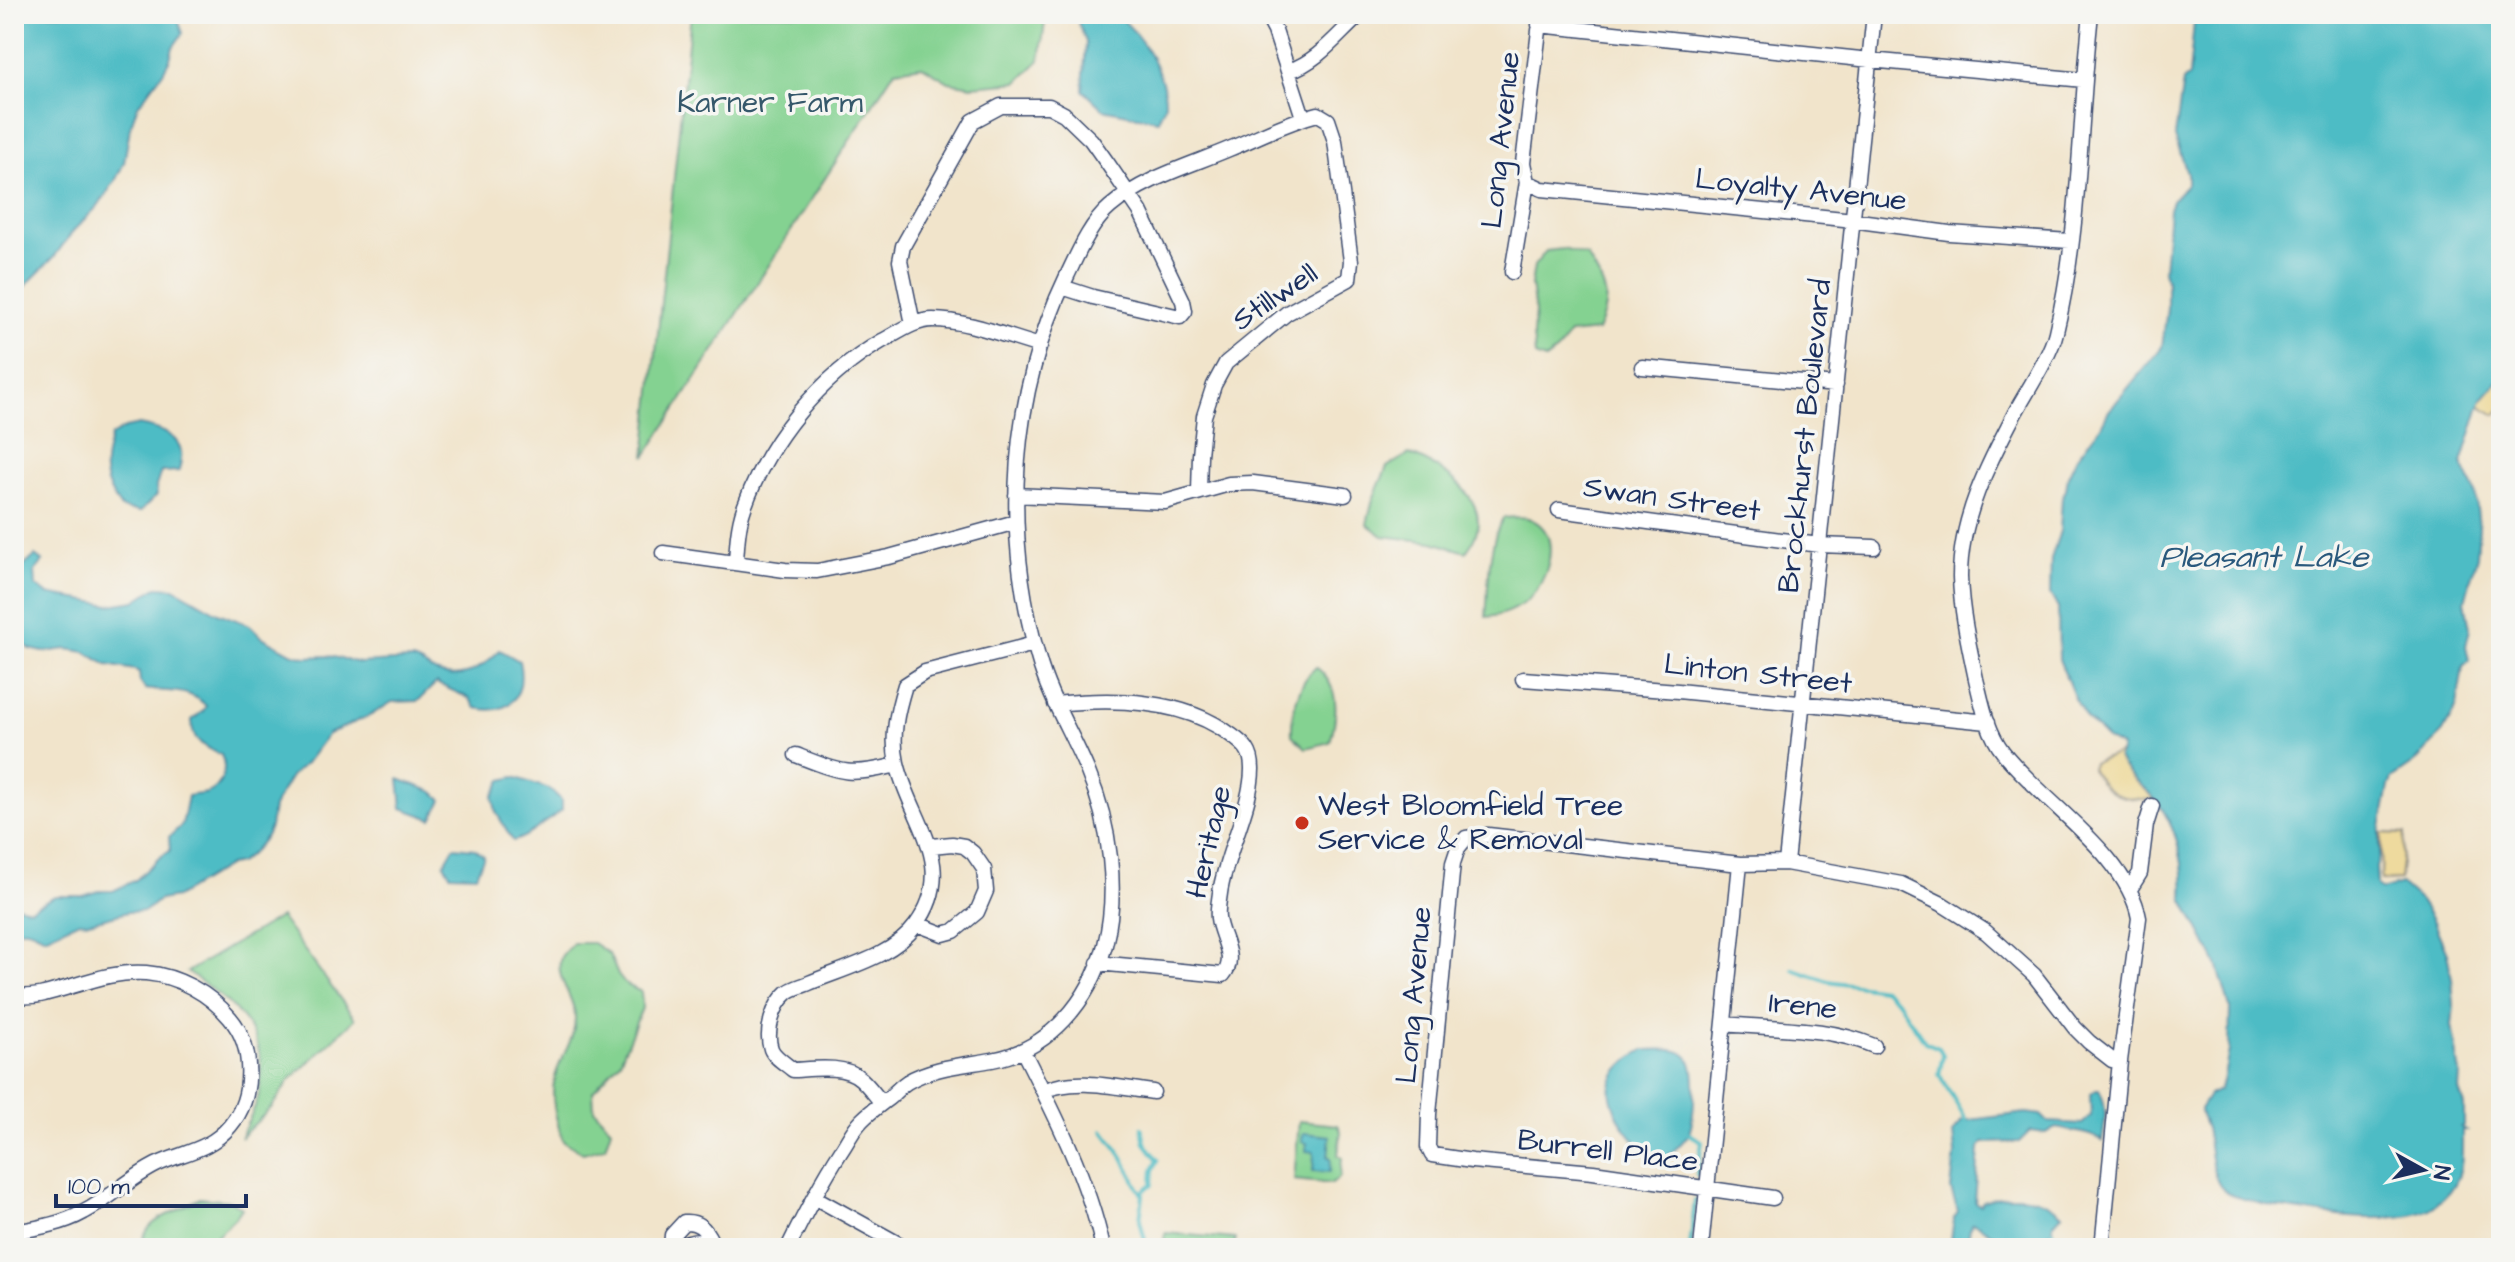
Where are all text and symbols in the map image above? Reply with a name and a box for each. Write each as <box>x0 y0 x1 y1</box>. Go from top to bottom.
street label: Long Avenue <box>1471 49 1532 231</box>
park label: Karner Farm <box>677 82 864 124</box>
street label: Loyalty Avenue <box>1693 158 1909 223</box>
street label: Stillwell <box>1224 253 1326 341</box>
street label: Brockhurst Boulevard <box>1768 277 1842 595</box>
street label: Swan Street <box>1581 466 1763 532</box>
water label: Pleasant Lake <box>2160 535 2370 580</box>
street label: Linton Street <box>1662 643 1854 705</box>
street label: Heritage <box>1176 781 1243 903</box>
place label: West Bloomfield Tree Service & Removal <box>1318 785 1623 861</box>
marker: West Bloomfield Tree Service & Removal <box>1293 814 1311 832</box>
street label: Long Avenue <box>1385 905 1444 1085</box>
street label: Irene <box>1767 982 1839 1030</box>
street label: Burrell Place <box>1515 1119 1701 1183</box>
north arrow <box>2383 1130 2463 1210</box>
scale bar <box>56 1158 246 1208</box>
text: N <box>2425 1164 2458 1182</box>
text: 100 m <box>68 1170 130 1204</box>

